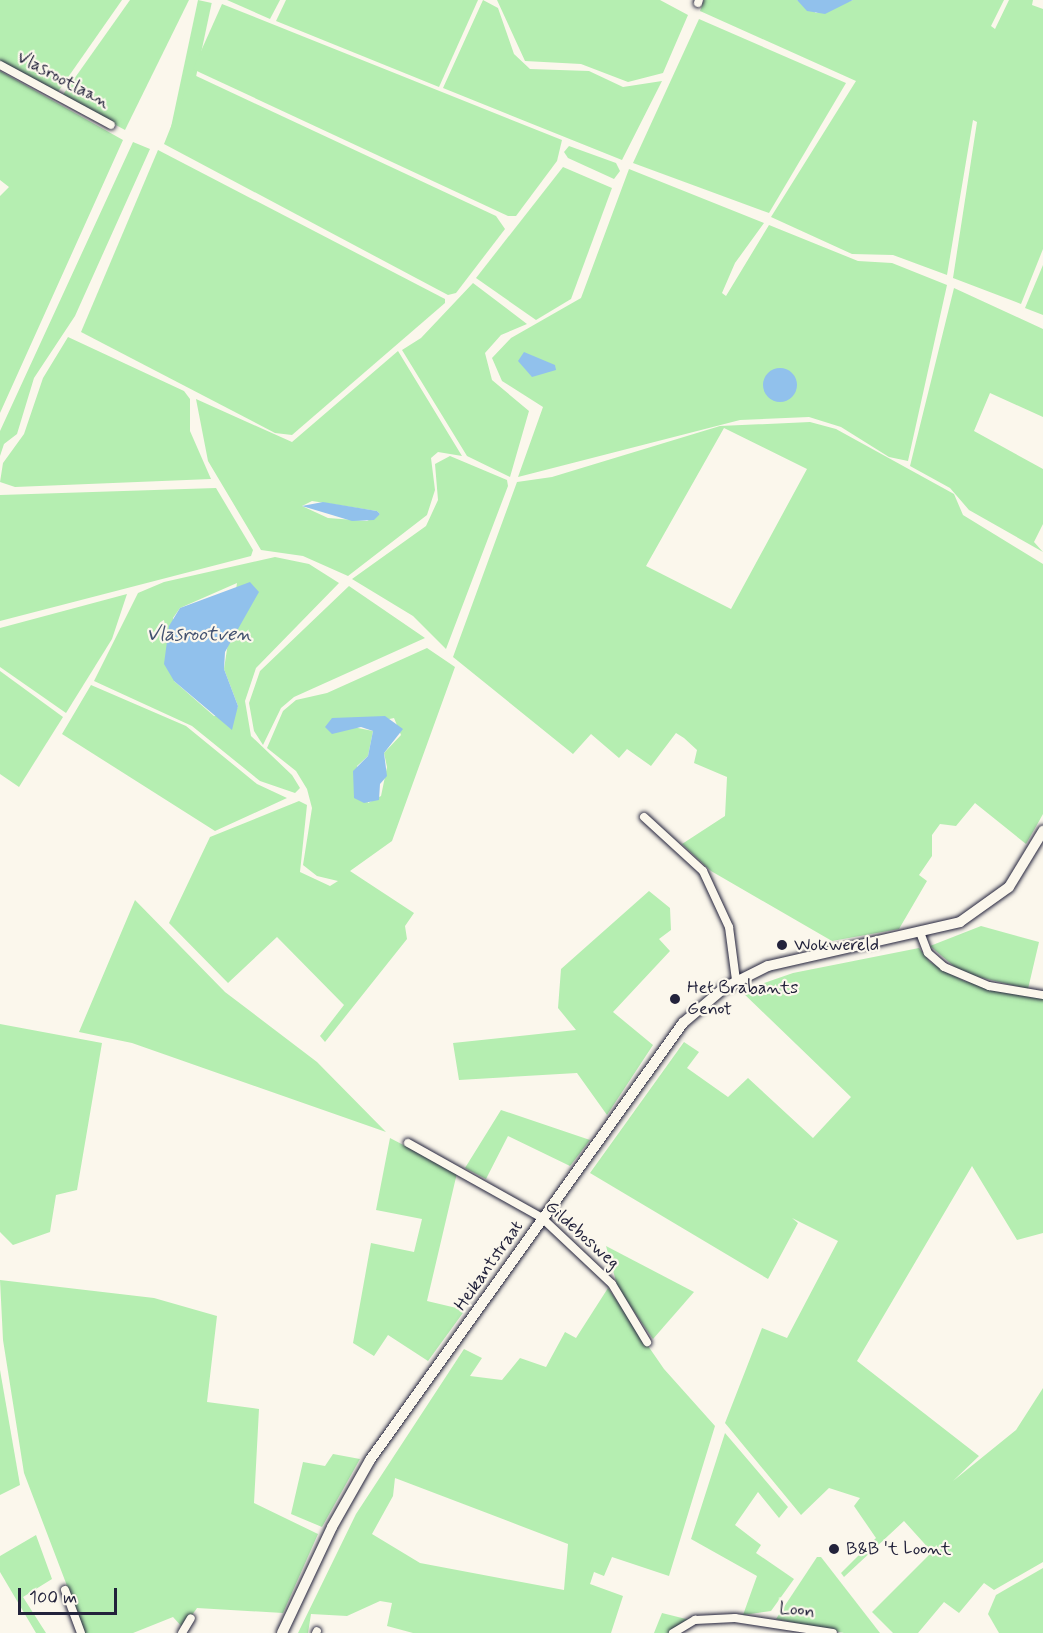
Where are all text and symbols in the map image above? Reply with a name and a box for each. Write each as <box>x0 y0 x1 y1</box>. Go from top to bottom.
street label: Vlasrootlaan <box>13 47 113 113</box>
water label: Vlasrootven <box>146 622 252 646</box>
place label: Wokwereld <box>794 934 879 956</box>
marker: Wokwereld <box>775 938 789 952</box>
place label: Het Brabants Genot <box>687 978 787 1020</box>
marker: Het Brabants Genot <box>668 992 682 1006</box>
street label: Gildebosweg <box>540 1196 624 1274</box>
street label: Heikantstraat <box>450 1217 528 1315</box>
place label: B&B 't Loont <box>846 1538 947 1560</box>
marker: B&B 't Loont <box>827 1542 841 1556</box>
scale bar <box>21 1576 120 1614</box>
text: 100 m <box>29 1586 77 1610</box>
street label: Loon <box>778 1597 816 1623</box>

